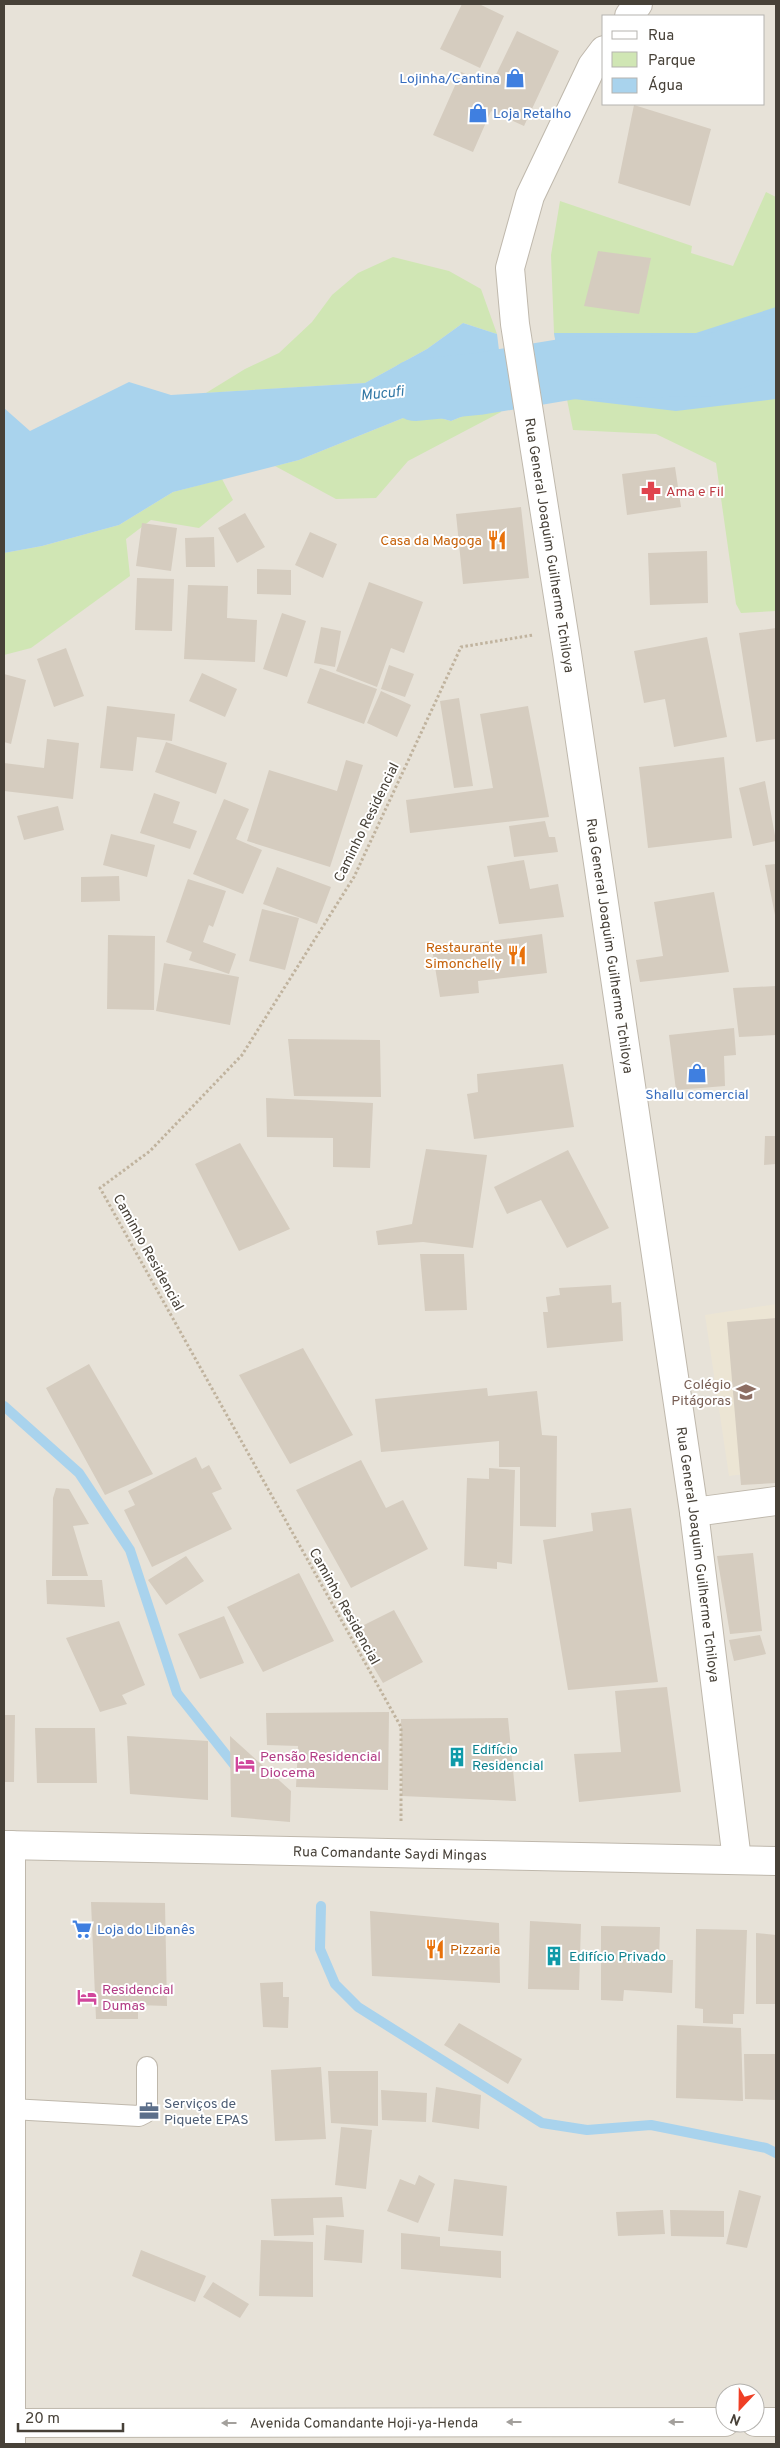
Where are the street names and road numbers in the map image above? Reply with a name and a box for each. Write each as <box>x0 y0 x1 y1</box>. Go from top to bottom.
street label: Rua General Joaquim Guilherme Tchiloya <box>520 417 577 674</box>
street label: Caminho Residencial <box>331 760 404 885</box>
street label: Rua General Joaquim Guilherme Tchiloya <box>582 817 636 1075</box>
street label: Caminho Residencial <box>109 1191 187 1314</box>
street label: Rua General Joaquim Guilherme Tchiloya <box>671 1426 722 1683</box>
street label: Caminho Residencial <box>305 1545 383 1668</box>
street label: Rua Comandante Saydi Mingas <box>293 1844 487 1865</box>
street label: Avenida Comandante Hoji-ya-Henda <box>250 2415 478 2433</box>

